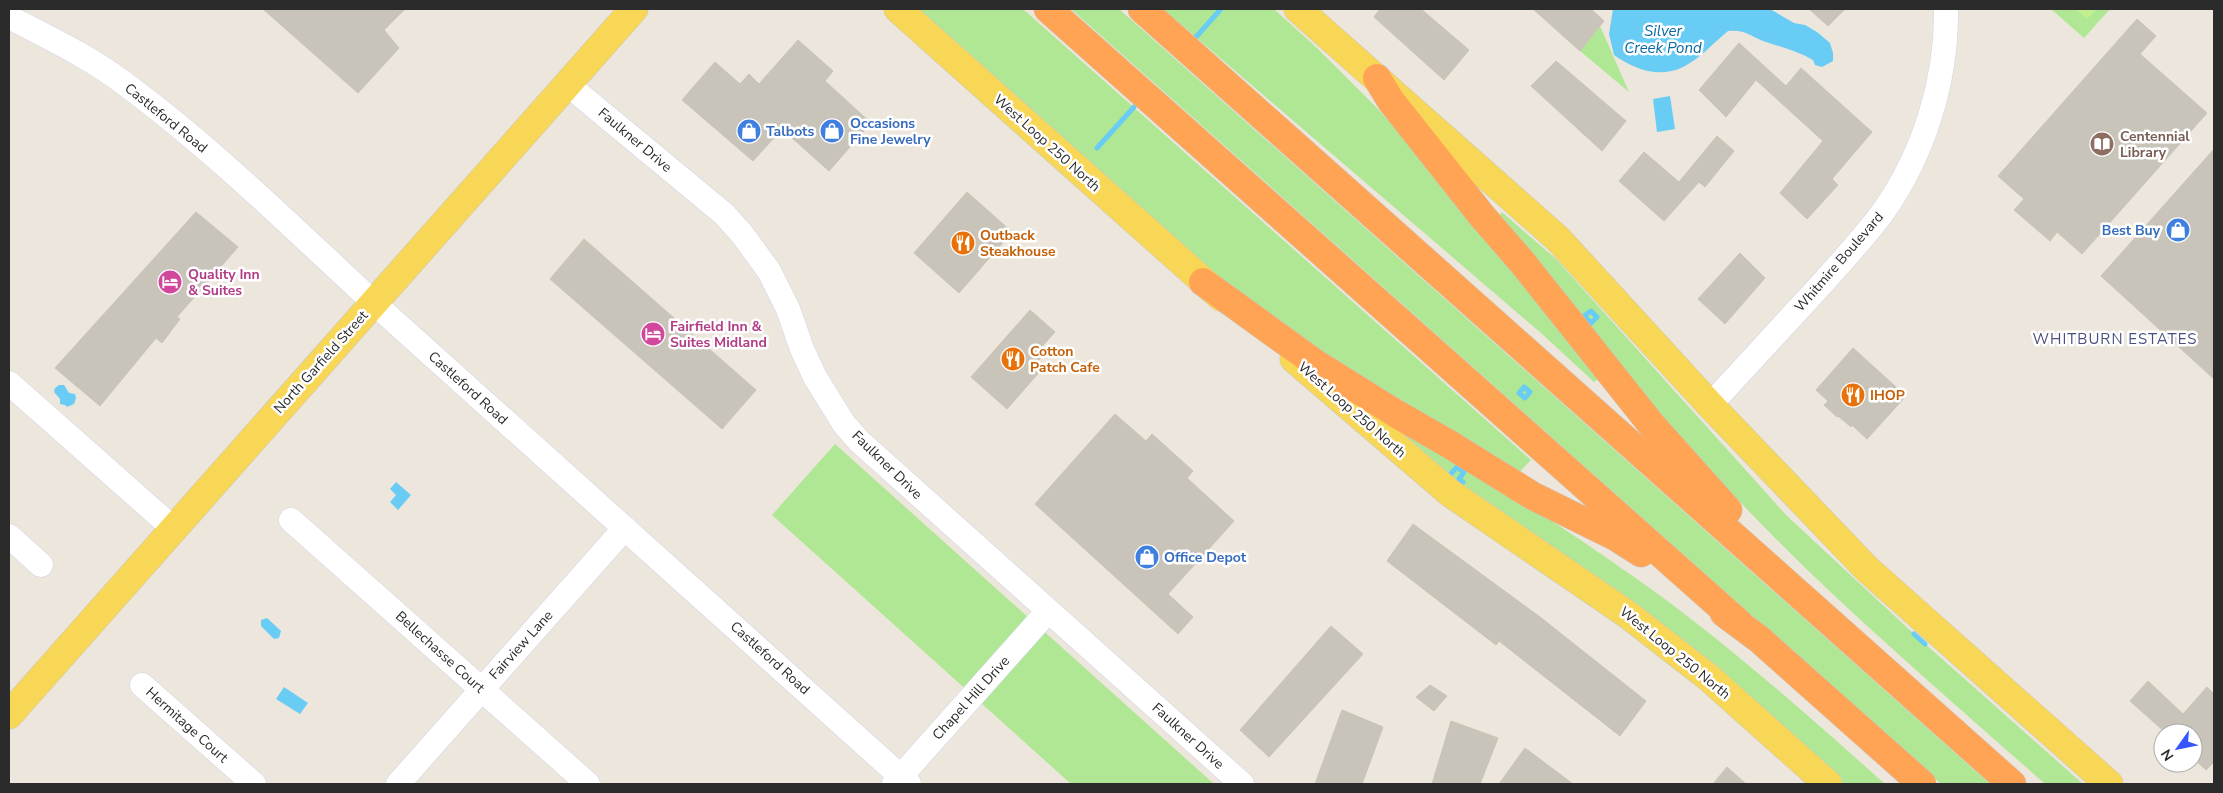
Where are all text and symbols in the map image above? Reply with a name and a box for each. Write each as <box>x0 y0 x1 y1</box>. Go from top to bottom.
water label: Silver Creek Pond <box>1624 21 1702 58</box>
street label: Castleford Road <box>121 79 211 157</box>
street label: West Loop 250 North <box>990 90 1104 196</box>
street label: Faulkner Drive <box>594 103 676 177</box>
place label: Occasions Fine Jewelry <box>850 114 931 149</box>
shop icon: Talbots <box>736 118 762 144</box>
shop icon: Occasions Fine Jewelry <box>819 118 845 144</box>
place label: Talbots <box>766 122 814 141</box>
place label: Centennial Library <box>2120 127 2190 162</box>
library icon: Centennial Library <box>2089 131 2115 157</box>
street label: Whitmire Boulevard <box>1790 208 1888 316</box>
shop icon: Best Buy <box>2165 217 2191 243</box>
place label: Best Buy <box>2102 221 2161 240</box>
place label: Outback Steakhouse <box>980 226 1056 261</box>
restaurant icon: Outback Steakhouse <box>950 230 976 256</box>
place label: Quality Inn & Suites <box>188 265 260 300</box>
hotel icon: Quality Inn & Suites <box>157 269 183 295</box>
street label: North Garfield Street <box>270 306 372 417</box>
place label: Fairfield Inn & Suites Midland <box>670 317 767 352</box>
hotel icon: Fairfield Inn & Suites Midland <box>640 321 666 347</box>
district label: WHITBURN ESTATES <box>2033 329 2197 349</box>
place label: Cotton Patch Cafe <box>1030 342 1100 377</box>
restaurant icon: Cotton Patch Cafe <box>1000 346 1026 372</box>
street label: Castleford Road <box>424 347 512 429</box>
street label: West Loop 250 North <box>1294 358 1410 462</box>
restaurant icon: IHOP <box>1840 382 1866 408</box>
place label: IHOP <box>1870 386 1905 405</box>
street label: Faulkner Drive <box>848 427 926 503</box>
shop icon: Office Depot <box>1134 544 1160 570</box>
place label: Office Depot <box>1164 548 1247 567</box>
street label: West Loop 250 North <box>1616 602 1734 704</box>
street label: Fairview Lane <box>485 606 557 684</box>
street label: Bellechasse Court <box>391 607 489 697</box>
street label: Castleford Road <box>726 617 814 699</box>
street label: Chapel Hill Drive <box>928 652 1014 744</box>
street label: Hermitage Court <box>142 683 232 767</box>
street label: Faulkner Drive <box>1148 698 1228 774</box>
north arrow <box>2153 723 2203 773</box>
text: N <box>2157 745 2178 764</box>

